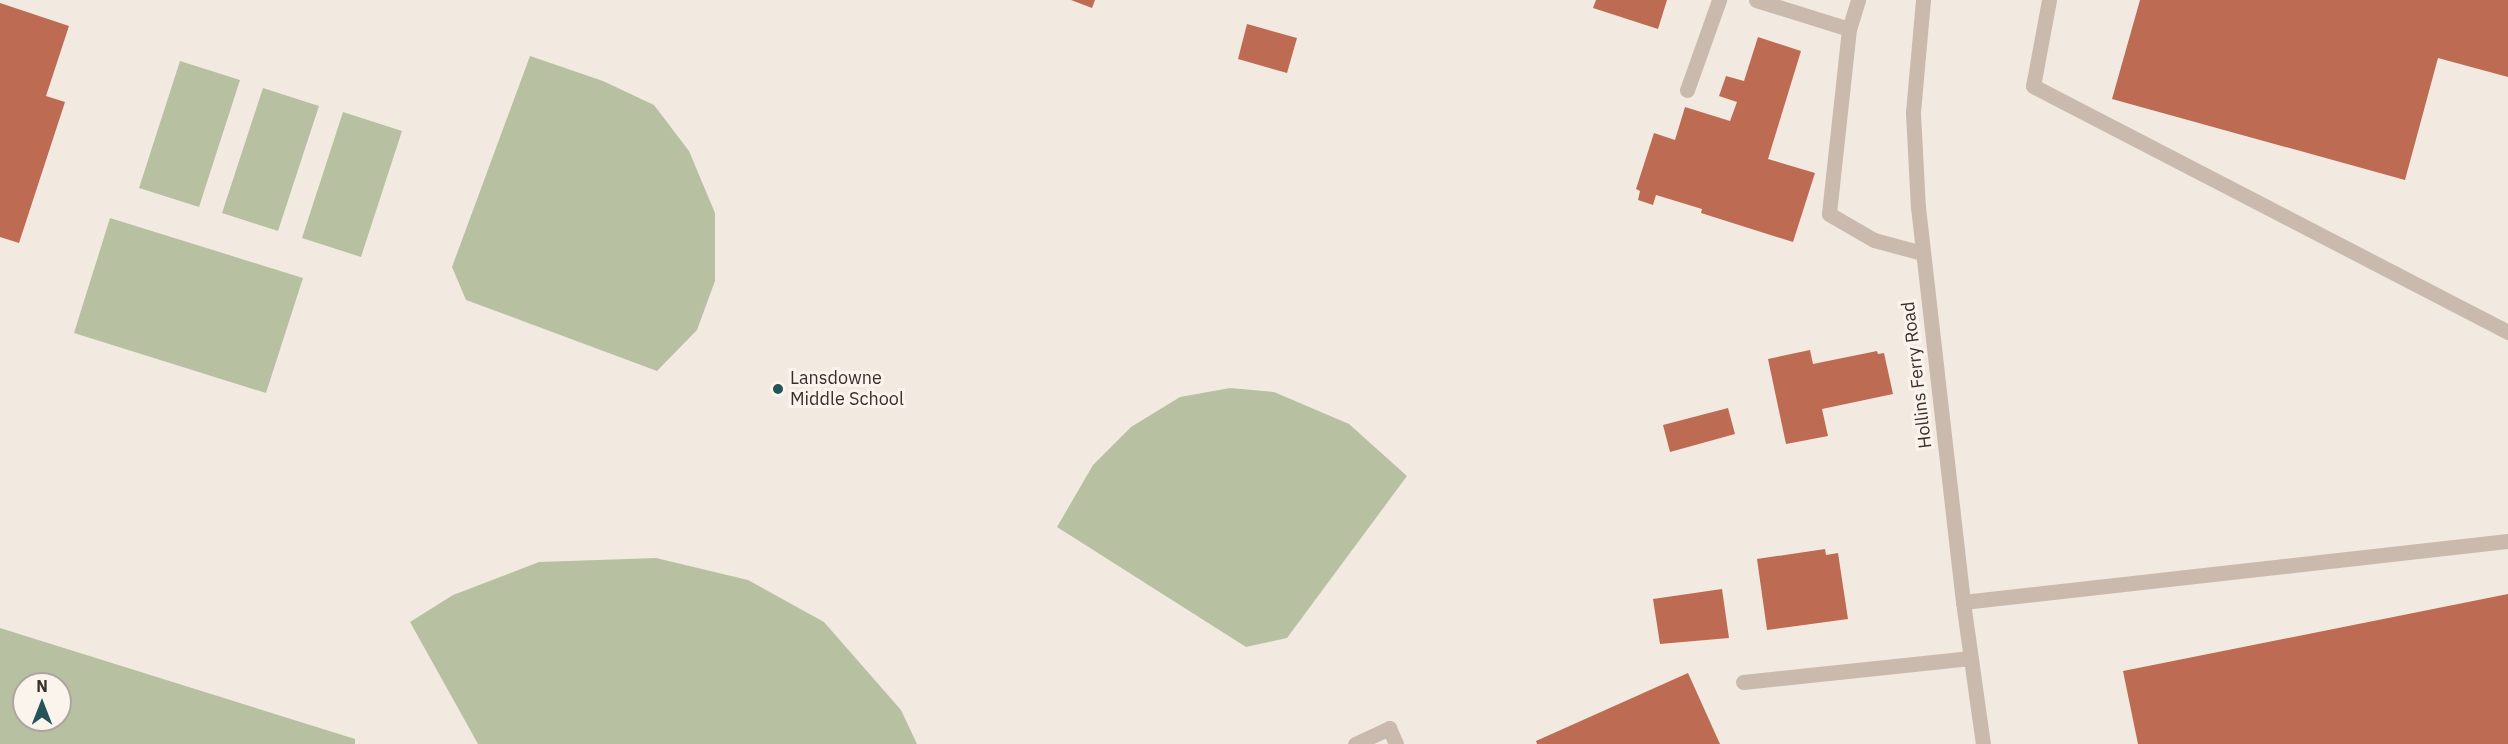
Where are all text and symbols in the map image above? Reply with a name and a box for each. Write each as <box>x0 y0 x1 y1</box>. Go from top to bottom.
street label: Hollins Ferry Road <box>1897 300 1937 450</box>
place label: Lansdowne Middle School <box>790 368 904 410</box>
marker: Lansdowne Middle School <box>771 382 785 396</box>
north arrow <box>12 672 72 732</box>
text: N <box>36 676 48 696</box>

